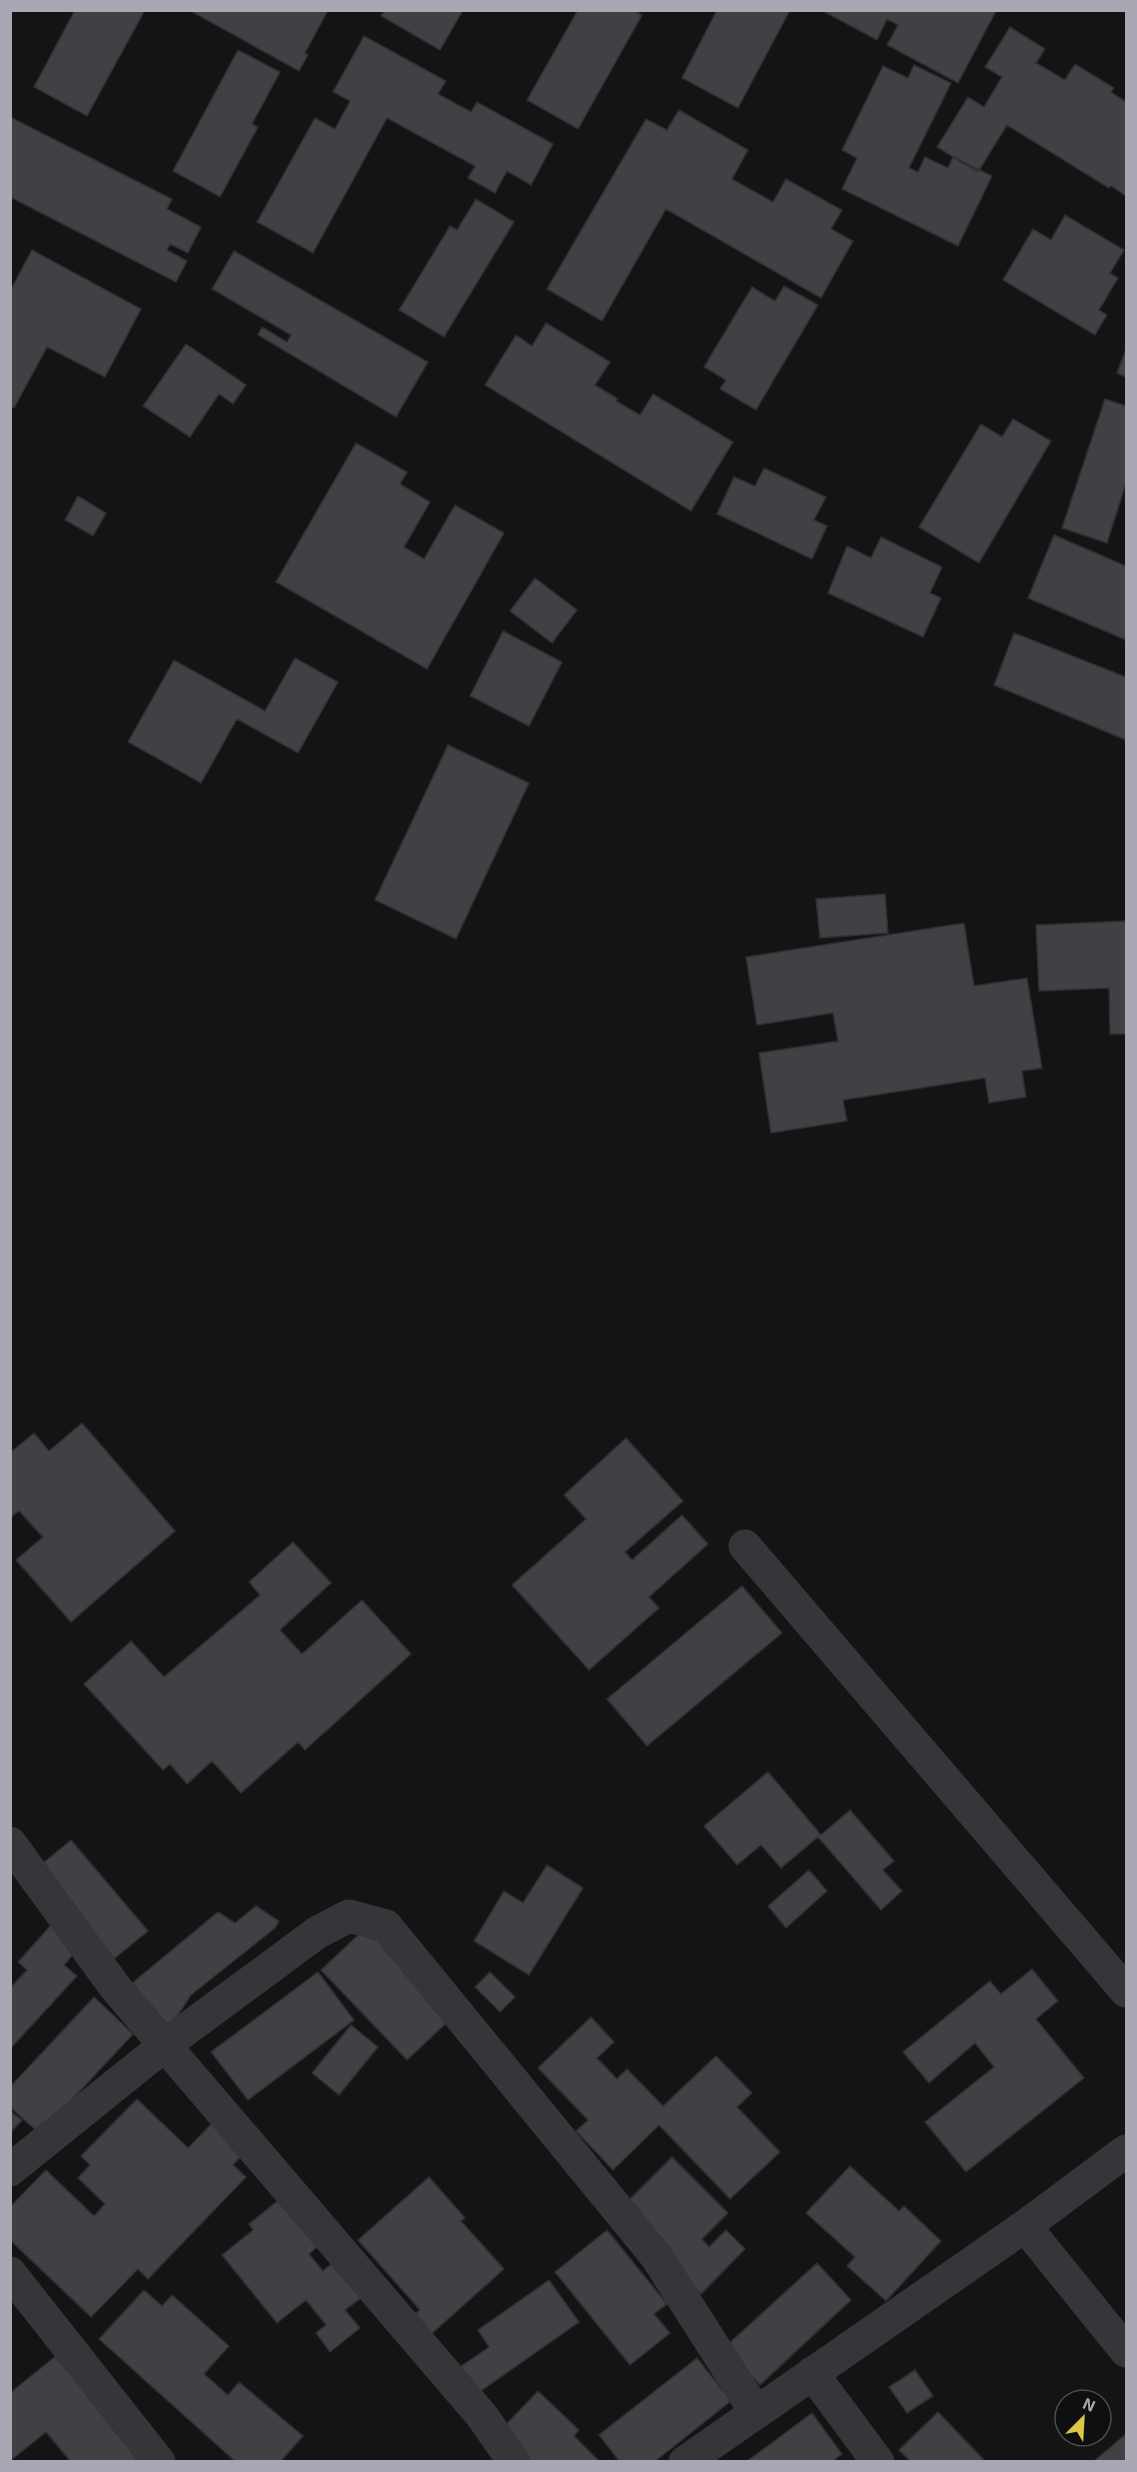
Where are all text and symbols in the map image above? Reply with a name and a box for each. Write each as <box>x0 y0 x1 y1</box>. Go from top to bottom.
north arrow <box>1053 2388 1113 2448</box>
text: N <box>1080 2393 1098 2415</box>

